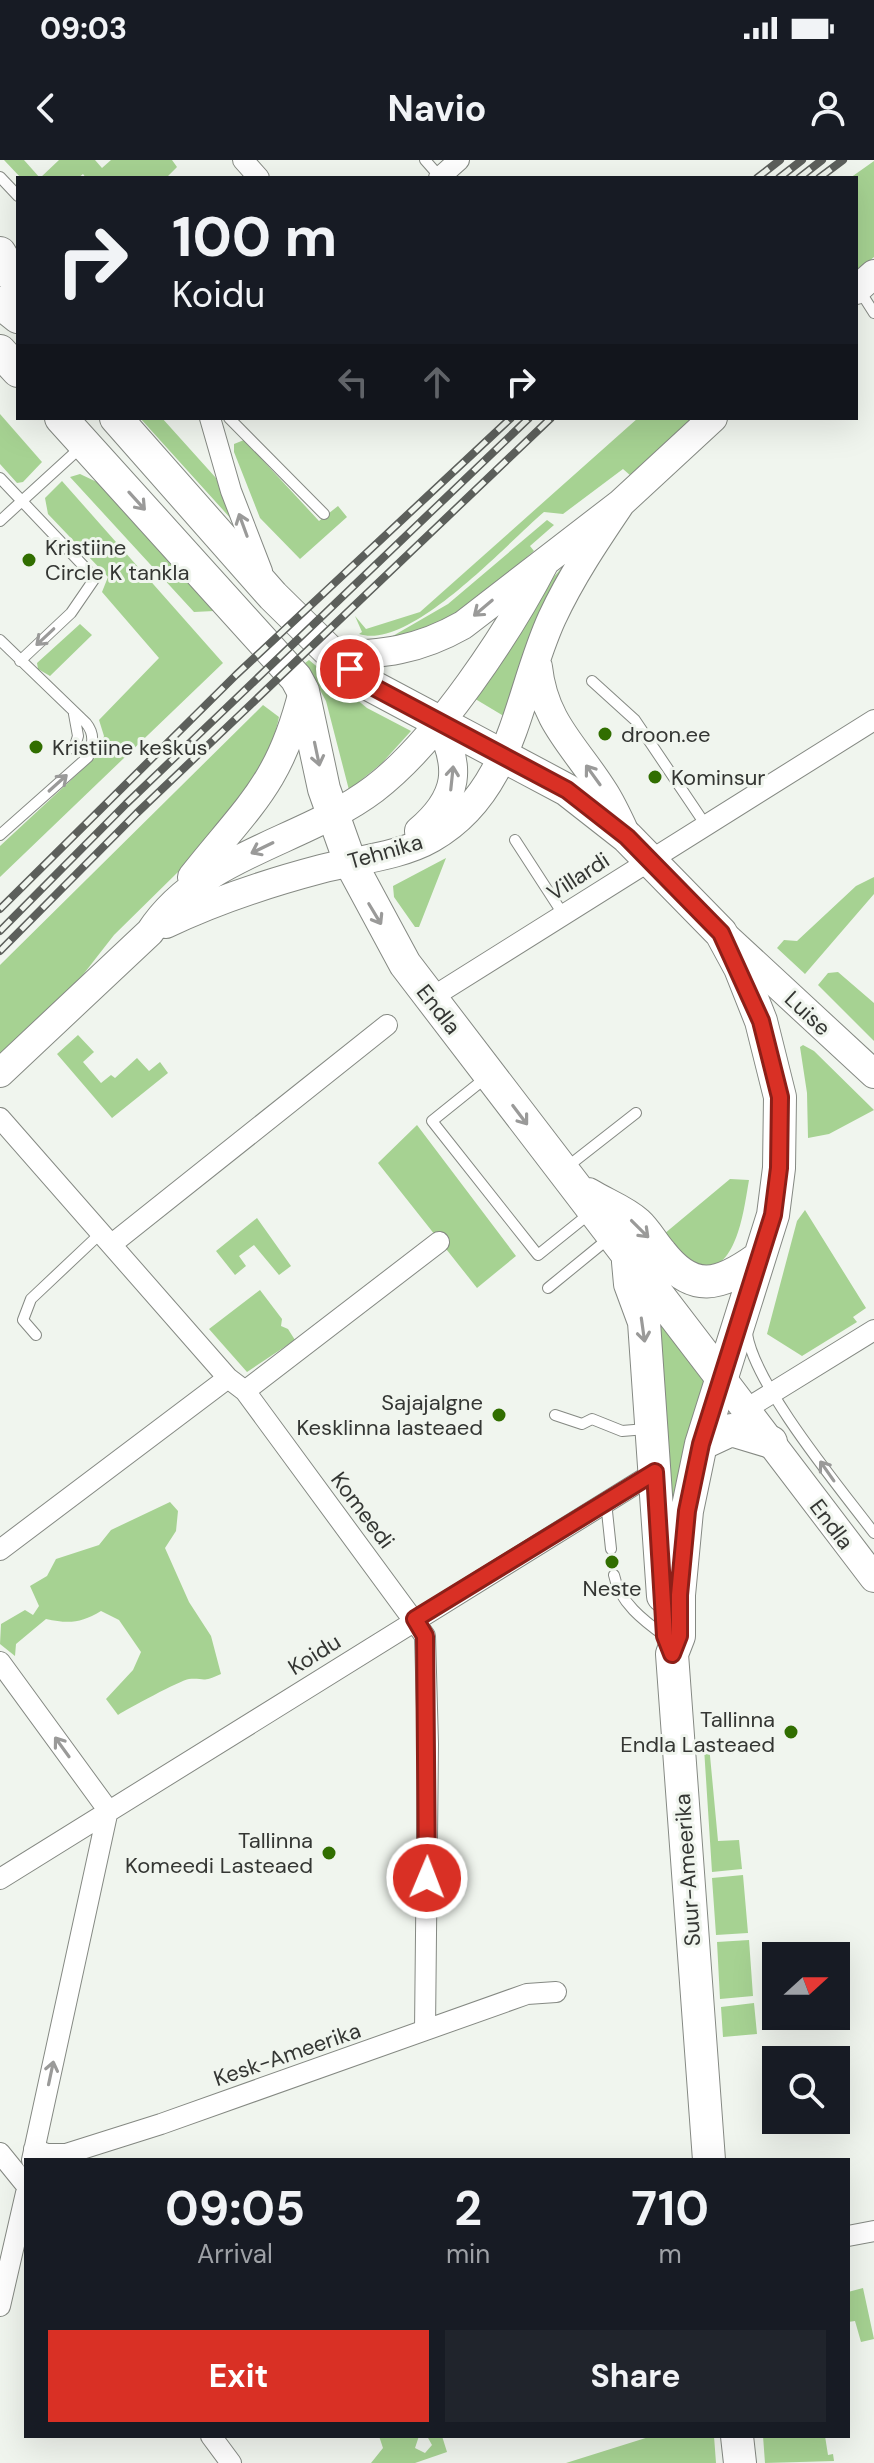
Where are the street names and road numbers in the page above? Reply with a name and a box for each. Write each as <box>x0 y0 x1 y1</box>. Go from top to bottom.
street label: Tehnika <box>344 827 426 876</box>
street label: Villardi <box>542 846 615 907</box>
street label: Endla <box>410 978 467 1040</box>
street label: Luise <box>778 985 837 1042</box>
street label: Komeedi <box>324 1466 401 1555</box>
street label: Endla <box>803 1493 860 1555</box>
street label: Koidu <box>282 1627 346 1682</box>
street label: Suur-Ameerika <box>668 1793 707 1947</box>
street label: Kesk-Ameerika <box>210 2016 364 2093</box>

